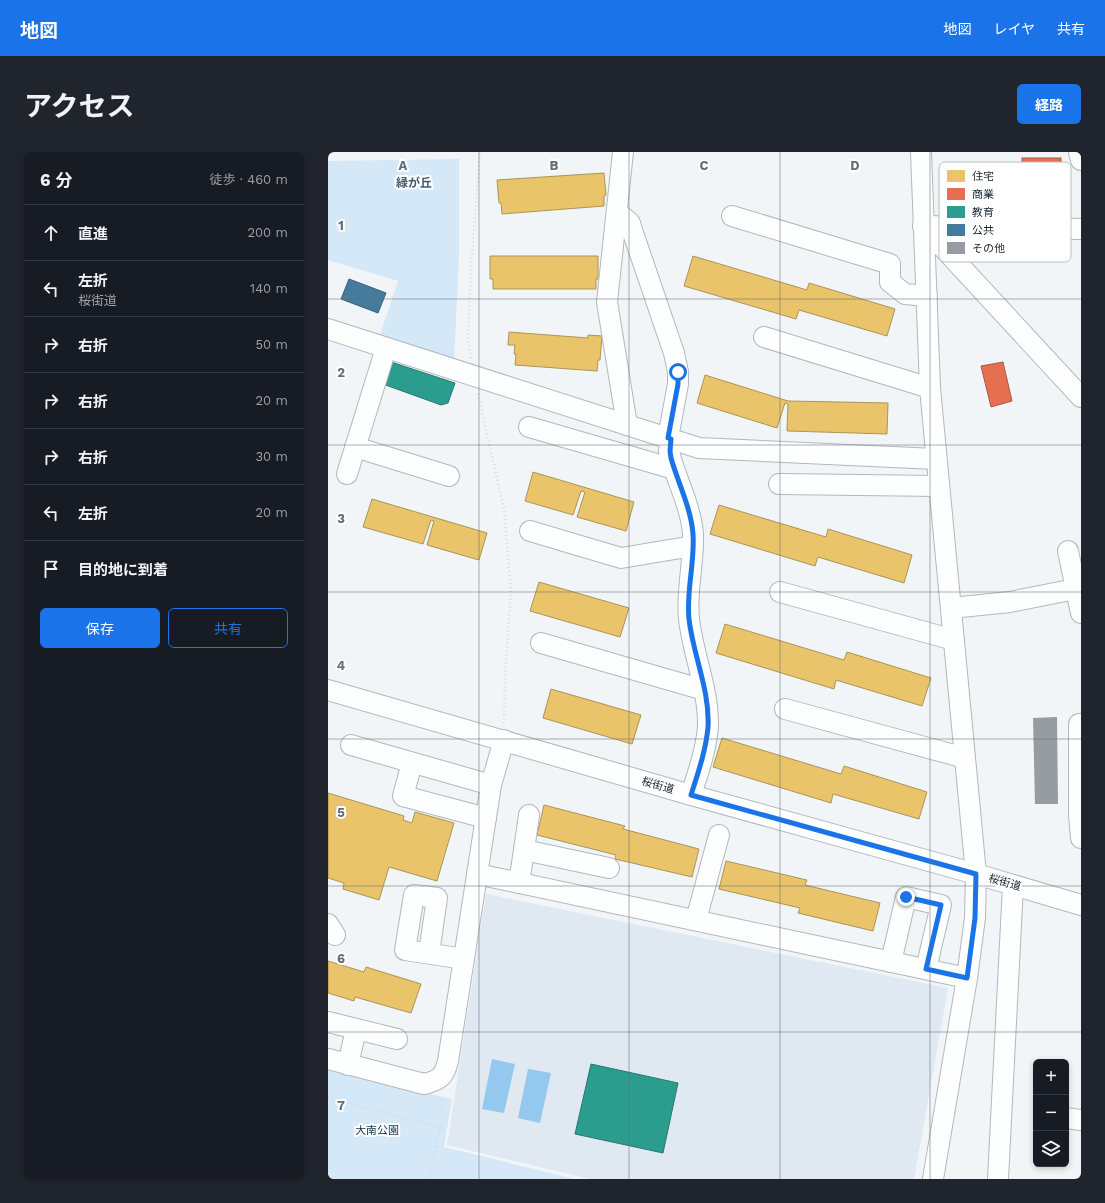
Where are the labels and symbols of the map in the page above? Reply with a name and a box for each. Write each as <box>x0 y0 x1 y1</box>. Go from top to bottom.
text: A <box>399 158 408 173</box>
text: B <box>550 158 559 173</box>
text: C <box>700 158 709 173</box>
text: D <box>850 158 860 173</box>
legend <box>939 162 1071 262</box>
text: 住宅 <box>972 170 994 183</box>
district label: 緑が丘 <box>396 176 432 190</box>
text: 商業 <box>972 188 994 201</box>
text: 教育 <box>972 206 994 219</box>
text: 1 <box>338 218 344 233</box>
text: 公共 <box>972 224 994 237</box>
text: その他 <box>972 242 1005 255</box>
route start <box>669 363 687 381</box>
text: 2 <box>337 365 345 380</box>
text: 3 <box>337 511 345 526</box>
text: 4 <box>337 658 346 673</box>
street label: 桜街道 <box>640 775 676 796</box>
text: 5 <box>337 805 345 820</box>
street label: 桜街道 <box>987 872 1023 893</box>
route end <box>897 888 915 906</box>
text: 6 <box>337 951 345 966</box>
text: 7 <box>337 1098 345 1113</box>
park label: 大南公園 <box>355 1124 399 1137</box>

